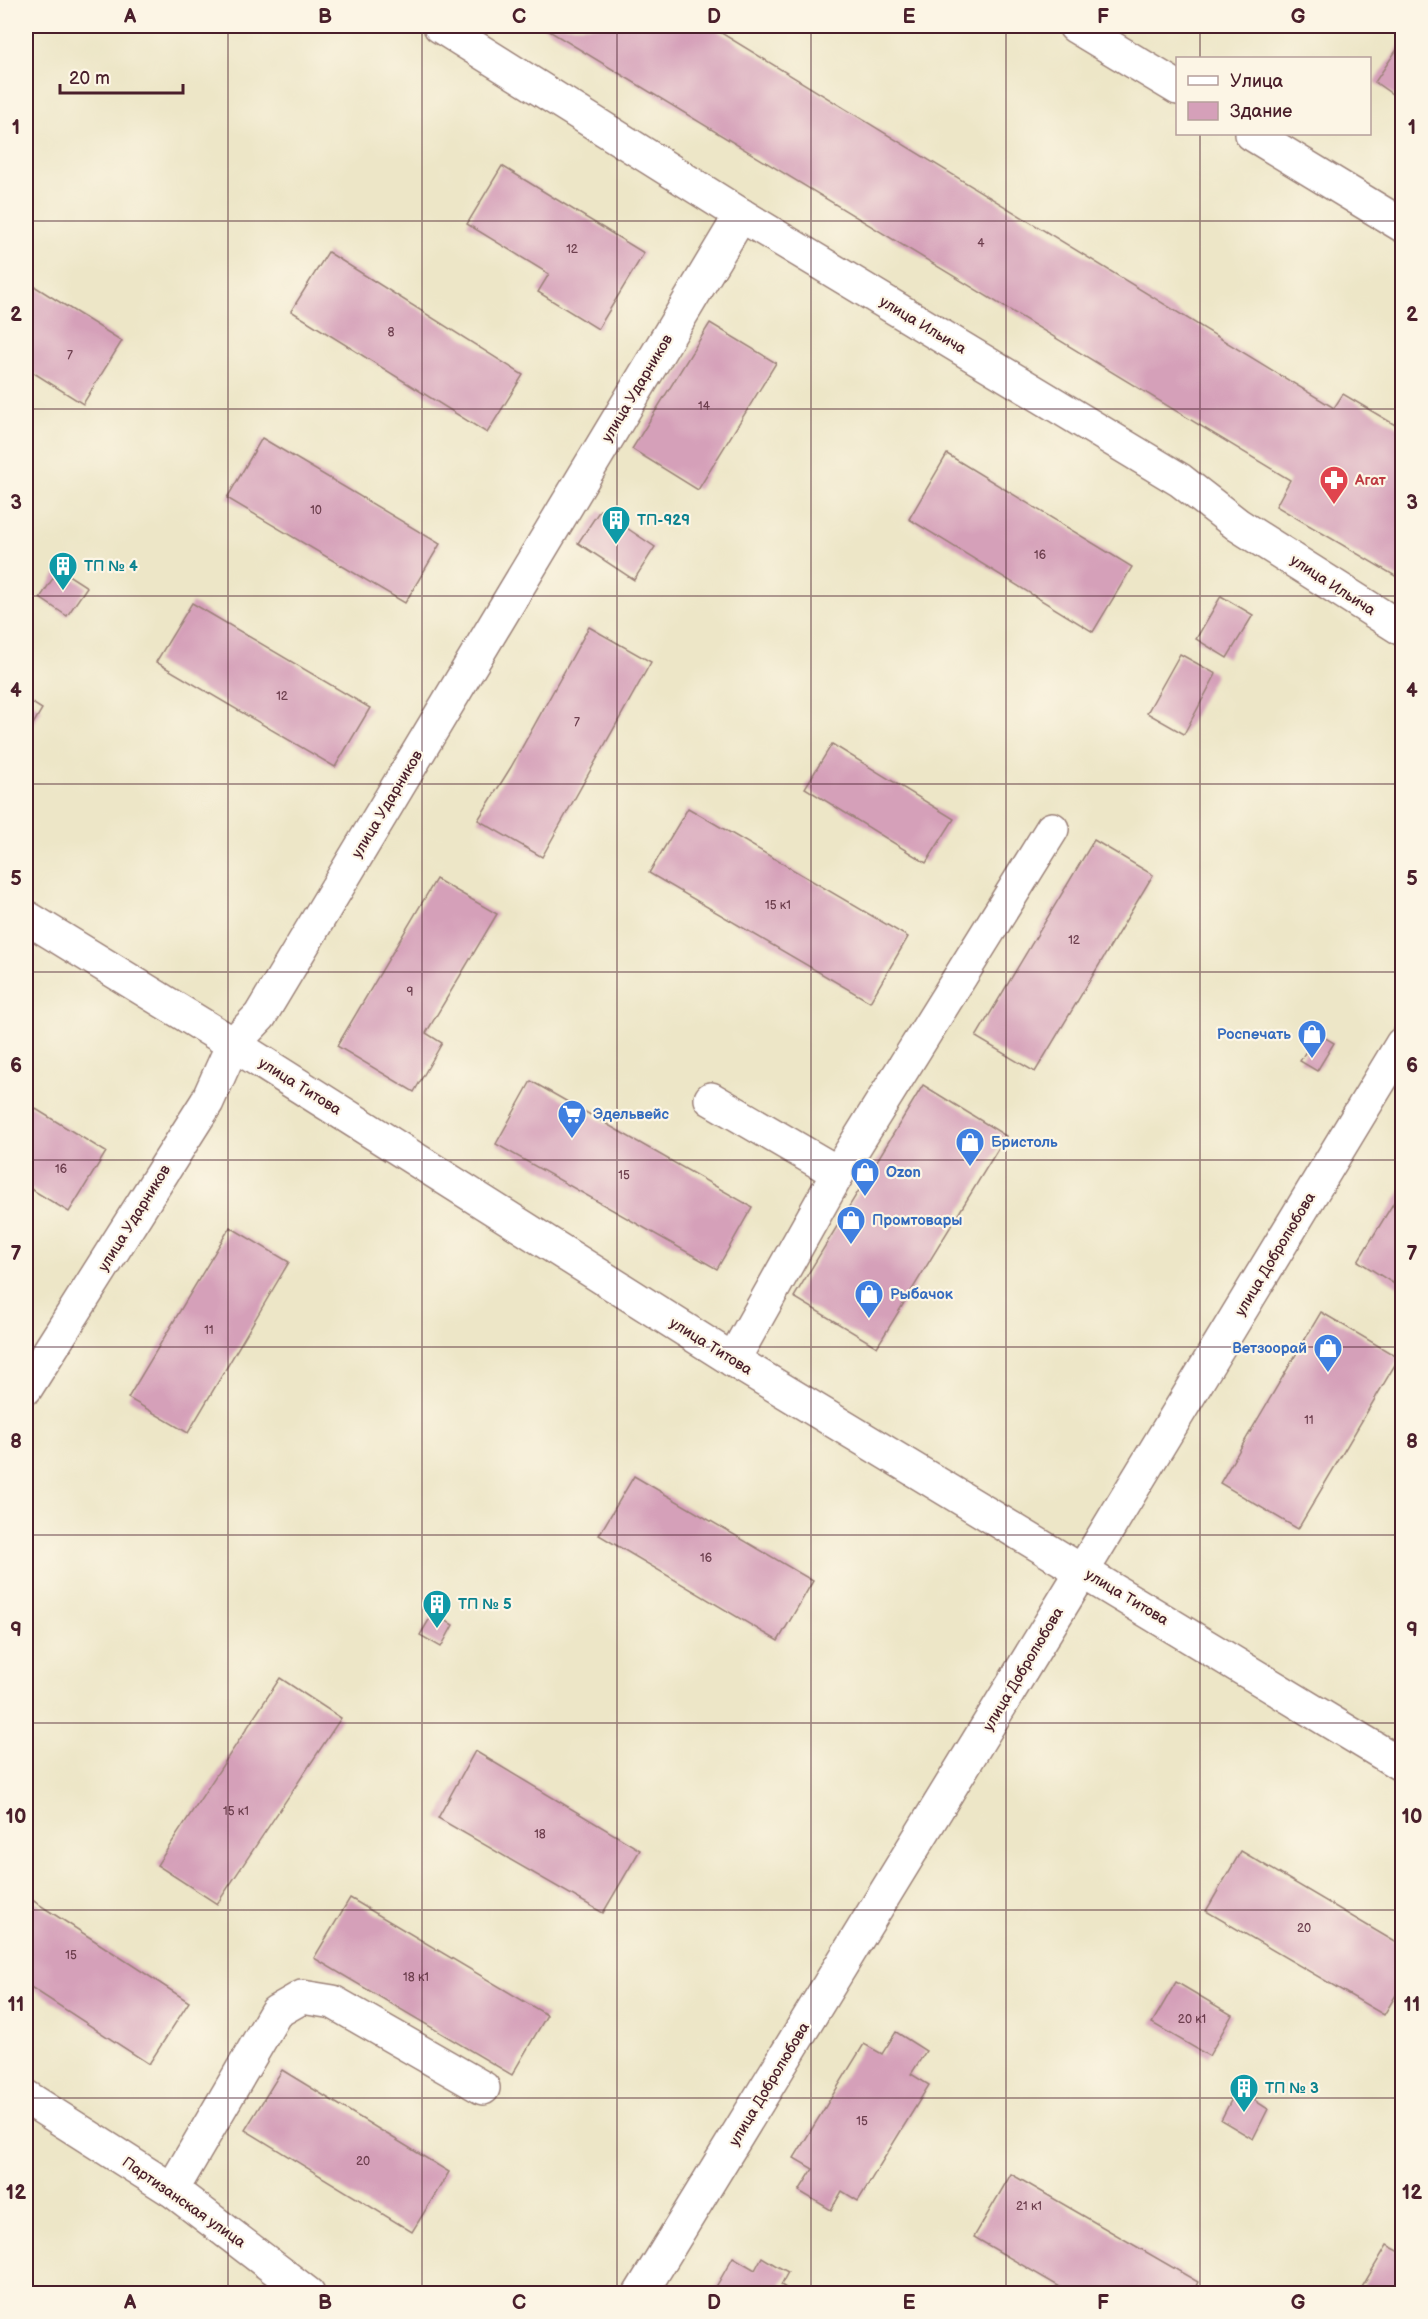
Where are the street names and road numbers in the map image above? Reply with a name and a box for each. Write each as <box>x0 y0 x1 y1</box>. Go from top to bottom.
street label: улица Ильича <box>876 292 970 359</box>
street label: улица Ударников <box>598 331 677 445</box>
street label: улица Ильича <box>1287 551 1379 620</box>
street label: улица Ударников <box>348 747 427 861</box>
street label: улица Титова <box>255 1053 345 1119</box>
street label: улица Ударников <box>94 1161 175 1275</box>
street label: улица Добролюбова <box>1231 1189 1320 1320</box>
street label: улица Титова <box>666 1313 756 1379</box>
street label: улица Титова <box>1082 1565 1172 1630</box>
street label: улица Добролюбова <box>979 1604 1068 1735</box>
street label: улица Добролюбова <box>725 2019 814 2150</box>
street label: Партизанская улица <box>118 2153 249 2252</box>

